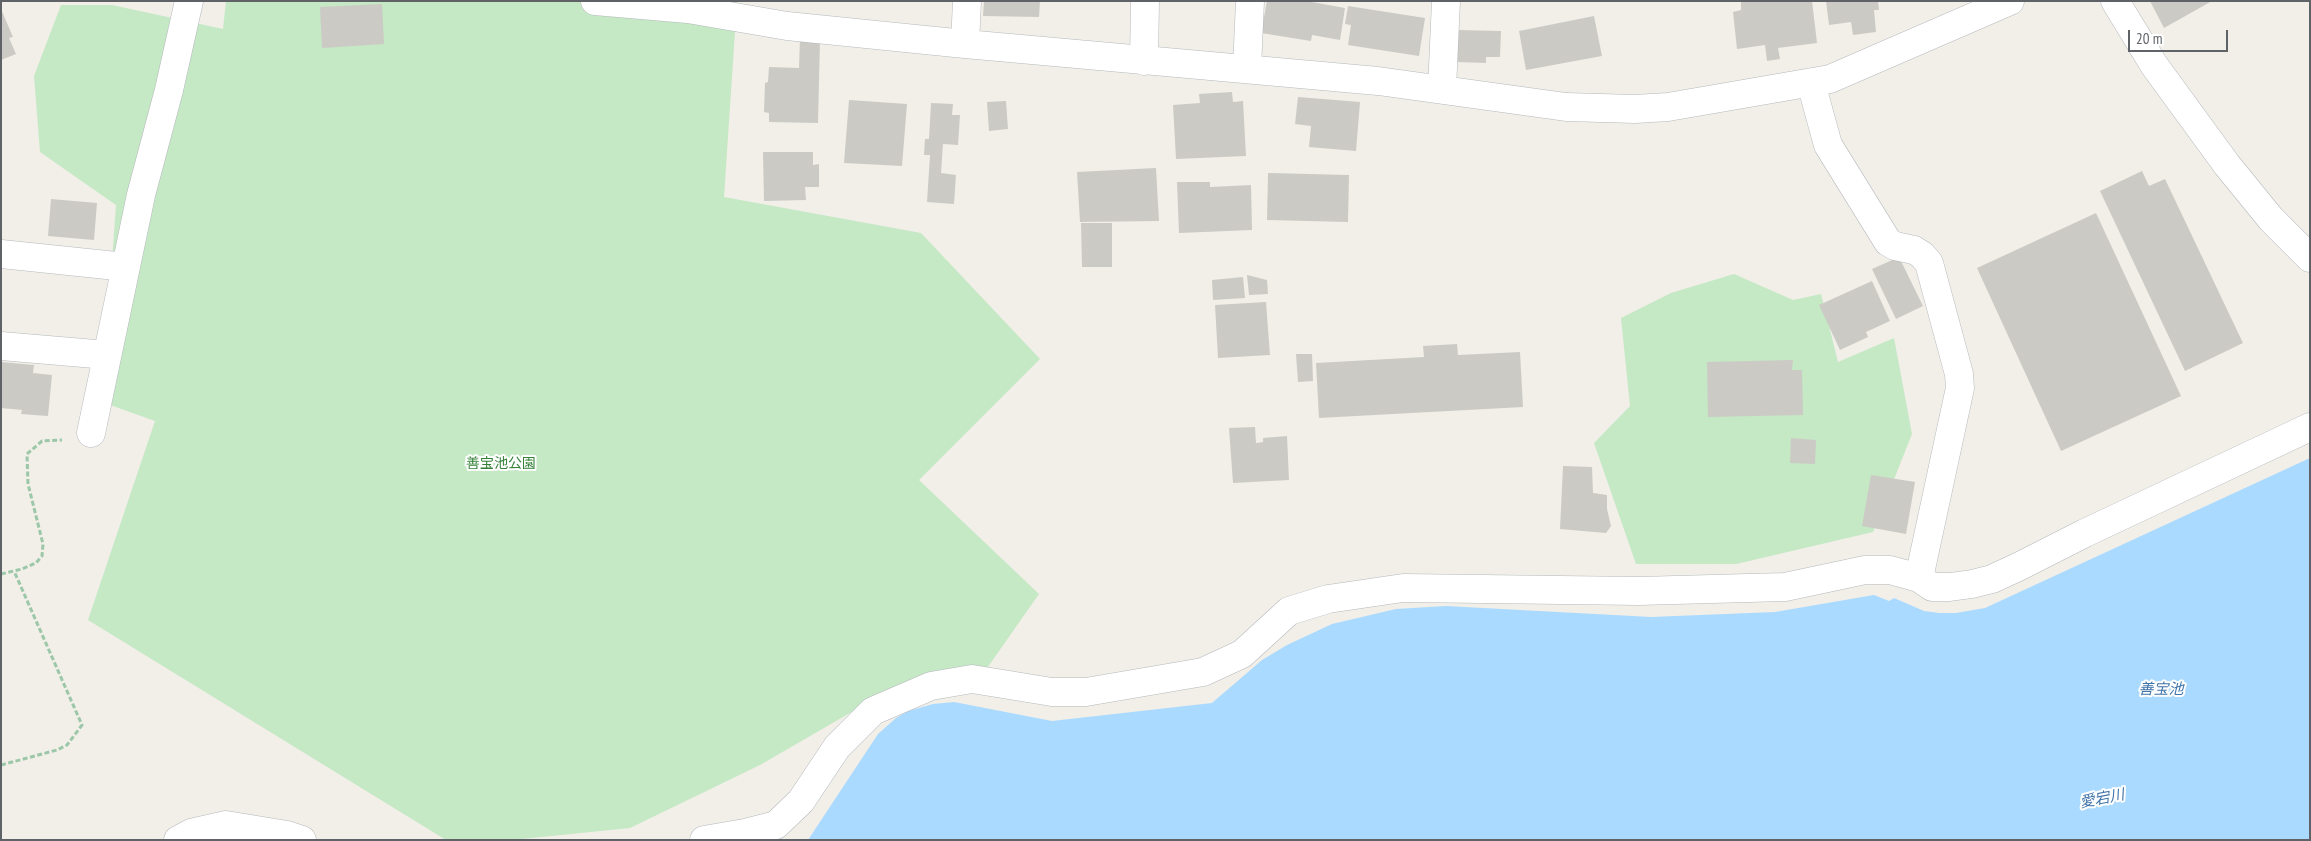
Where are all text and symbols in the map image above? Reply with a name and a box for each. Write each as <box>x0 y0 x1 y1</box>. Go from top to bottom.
scale bar <box>2131 20 2231 52</box>
text: 20 m <box>2136 29 2162 48</box>
park label: 善宝池公園 <box>466 456 536 472</box>
water label: 善宝池 <box>2139 681 2183 699</box>
water label: 愛宕川 <box>2078 786 2126 812</box>

